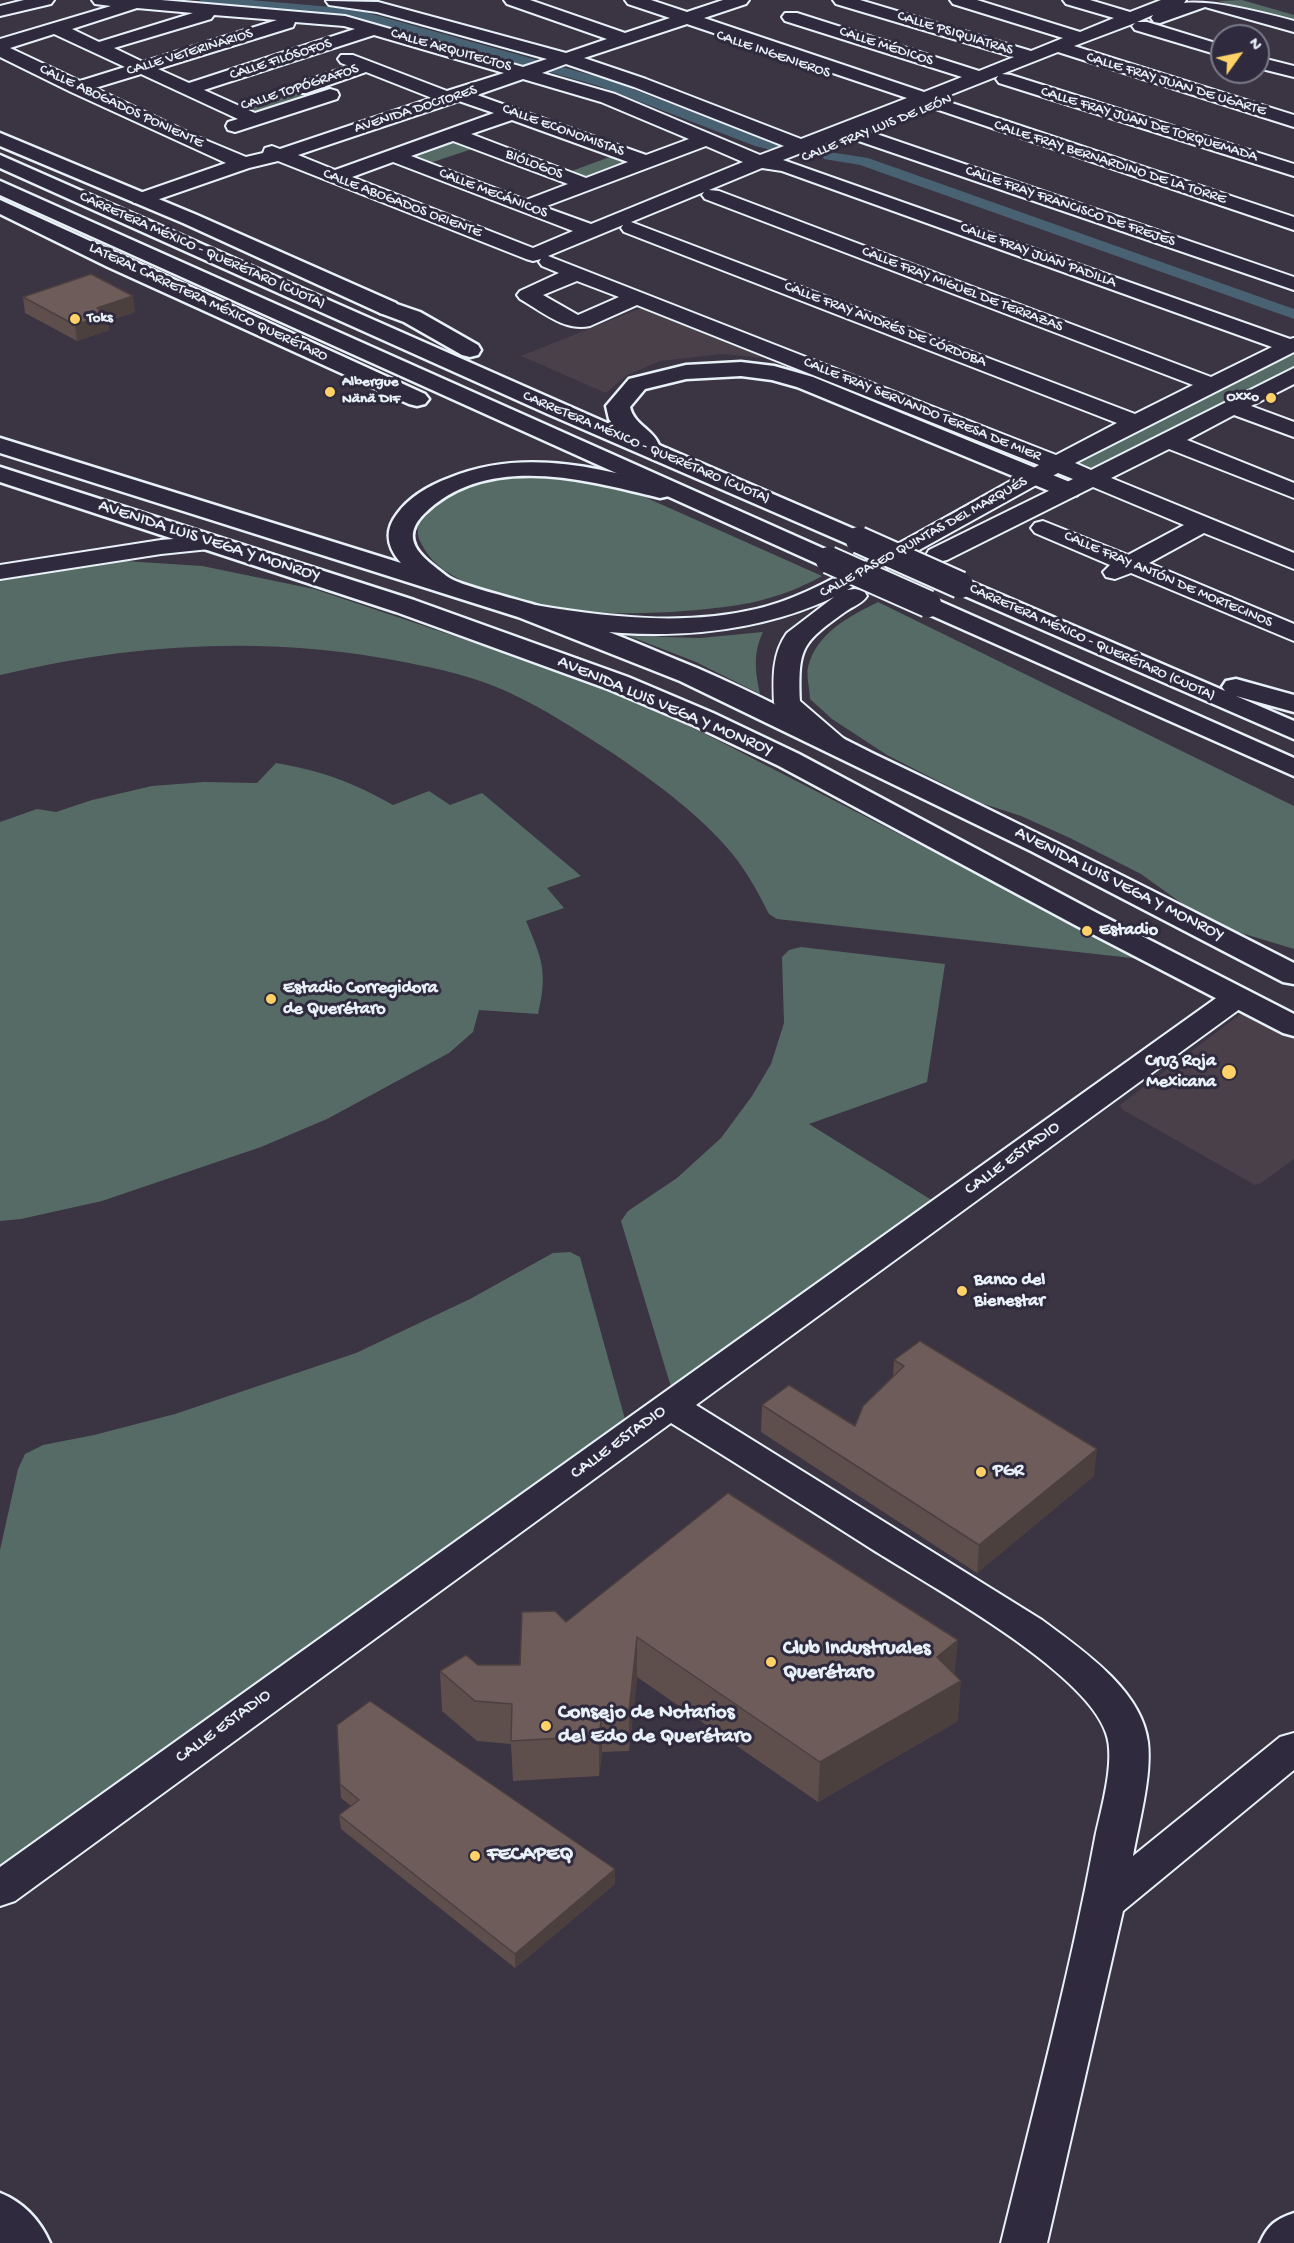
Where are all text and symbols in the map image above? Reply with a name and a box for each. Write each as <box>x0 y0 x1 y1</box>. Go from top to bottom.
street label: CALLE PSIQUIATRAS <box>895 8 1015 60</box>
street label: CALLE MÉDICOS <box>837 23 935 71</box>
north arrow <box>1210 24 1270 84</box>
street label: CALLE VETERINARIOS <box>125 25 255 81</box>
street label: CALLE ARQUITECTOS <box>388 25 514 77</box>
street label: CALLE INGENIEROS <box>714 27 832 83</box>
street label: CALLE FILÓSOFOS <box>228 35 334 85</box>
text: N <box>1243 35 1265 55</box>
street label: CALLE FRAY JUAN DE UGARTE <box>1084 49 1268 121</box>
street label: CALLE TOPÓGRAFOS <box>239 60 361 116</box>
street label: CALLE ABOGADOS PONIENTE <box>36 61 206 153</box>
street label: AVENIDA DOCTORES <box>352 82 480 138</box>
street label: CALLE FRAY JUAN DE TORQUEMADA <box>1038 83 1260 167</box>
street label: CALLE FRAY LUIS DE LEÓN <box>799 91 955 167</box>
street label: CALLE ECONOMISTAS <box>499 101 627 161</box>
street label: CALLE FRAY BERNARDINO DE LA TORRE <box>992 117 1228 209</box>
street label: BIÓLOGOS <box>503 146 565 184</box>
street label: CALLE FRAY FRANCISCO DE FREJES <box>963 162 1177 252</box>
street label: CALLE ABOGADOS ORIENTE <box>320 165 484 243</box>
street label: CALLE MECÁNICOS <box>436 165 550 223</box>
street label: CARRETERA MÉXICO - QUERÉTARO (CUOTA) <box>76 188 328 314</box>
street label: CALLE FRAY JUAN PADILLA <box>957 219 1119 293</box>
street label: LATERAL CARRETERA MÉXICO QUERÉTARO <box>86 240 330 366</box>
street label: CALLE FRAY MIGUEL DE TERRAZAS <box>859 243 1065 337</box>
street label: CALLE FRAY ANDRÉS DE CÓRDOBA <box>781 278 989 372</box>
place label: Toks <box>87 310 113 328</box>
marker: Toks <box>68 312 82 326</box>
street label: CALLE FRAY SERVANDO TERESA DE MIER <box>800 354 1044 466</box>
place label: Albergue Nänä DIF <box>342 374 400 409</box>
marker: Albergue Nänä DIF <box>323 385 337 399</box>
street label: CARRETERA MÉXICO - QUERÉTARO (CUOTA) <box>520 388 772 508</box>
place label: Oxxo <box>1226 389 1259 407</box>
marker: Oxxo <box>1264 391 1278 405</box>
street label: CALLE PASEO QUINTAS DEL MARQUÉS <box>817 473 1031 603</box>
street label: AVENIDA LUIS VEGA Y MONROY <box>95 496 323 588</box>
street label: CALLE FRAY ANTÓN DE MORTECINOS <box>1061 528 1275 632</box>
street label: CARRETERA MÉXICO - QUERÉTARO (CUOTA) <box>966 580 1218 706</box>
street label: AVENIDA LUIS VEGA Y MONROY <box>554 652 776 762</box>
street label: AVENIDA LUIS VEGA Y MONROY <box>1011 823 1227 947</box>
place label: Estadio <box>1099 920 1158 942</box>
marker: Estadio <box>1080 924 1094 938</box>
place label: Estadio Corregidora de Querétaro <box>283 978 438 1020</box>
marker: Estadio Corregidora de Querétaro <box>264 992 278 1006</box>
place label: Cruz Roja Mexicana <box>1145 1051 1216 1094</box>
marker: Cruz Roja Mexicana <box>1220 1063 1238 1081</box>
street label: CALLE ESTADIO <box>961 1117 1065 1201</box>
place label: Banco del Bienestar <box>974 1270 1045 1312</box>
marker: Banco del Bienestar <box>955 1284 969 1298</box>
street label: CALLE ESTADIO <box>567 1401 671 1485</box>
place label: PGR <box>993 1461 1024 1483</box>
marker: PGR <box>974 1465 988 1479</box>
place label: Club Industruales Querétaro <box>783 1637 931 1687</box>
marker: Club Industruales Querétaro <box>764 1655 778 1669</box>
street label: CALLE ESTADIO <box>172 1685 276 1769</box>
place label: Consejo de Notarios del Edo de Querétaro <box>558 1701 752 1751</box>
marker: Consejo de Notarios del Edo de Querétaro <box>539 1719 553 1733</box>
place label: FECAPEQ <box>487 1843 573 1869</box>
marker: FECAPEQ <box>468 1849 482 1863</box>

